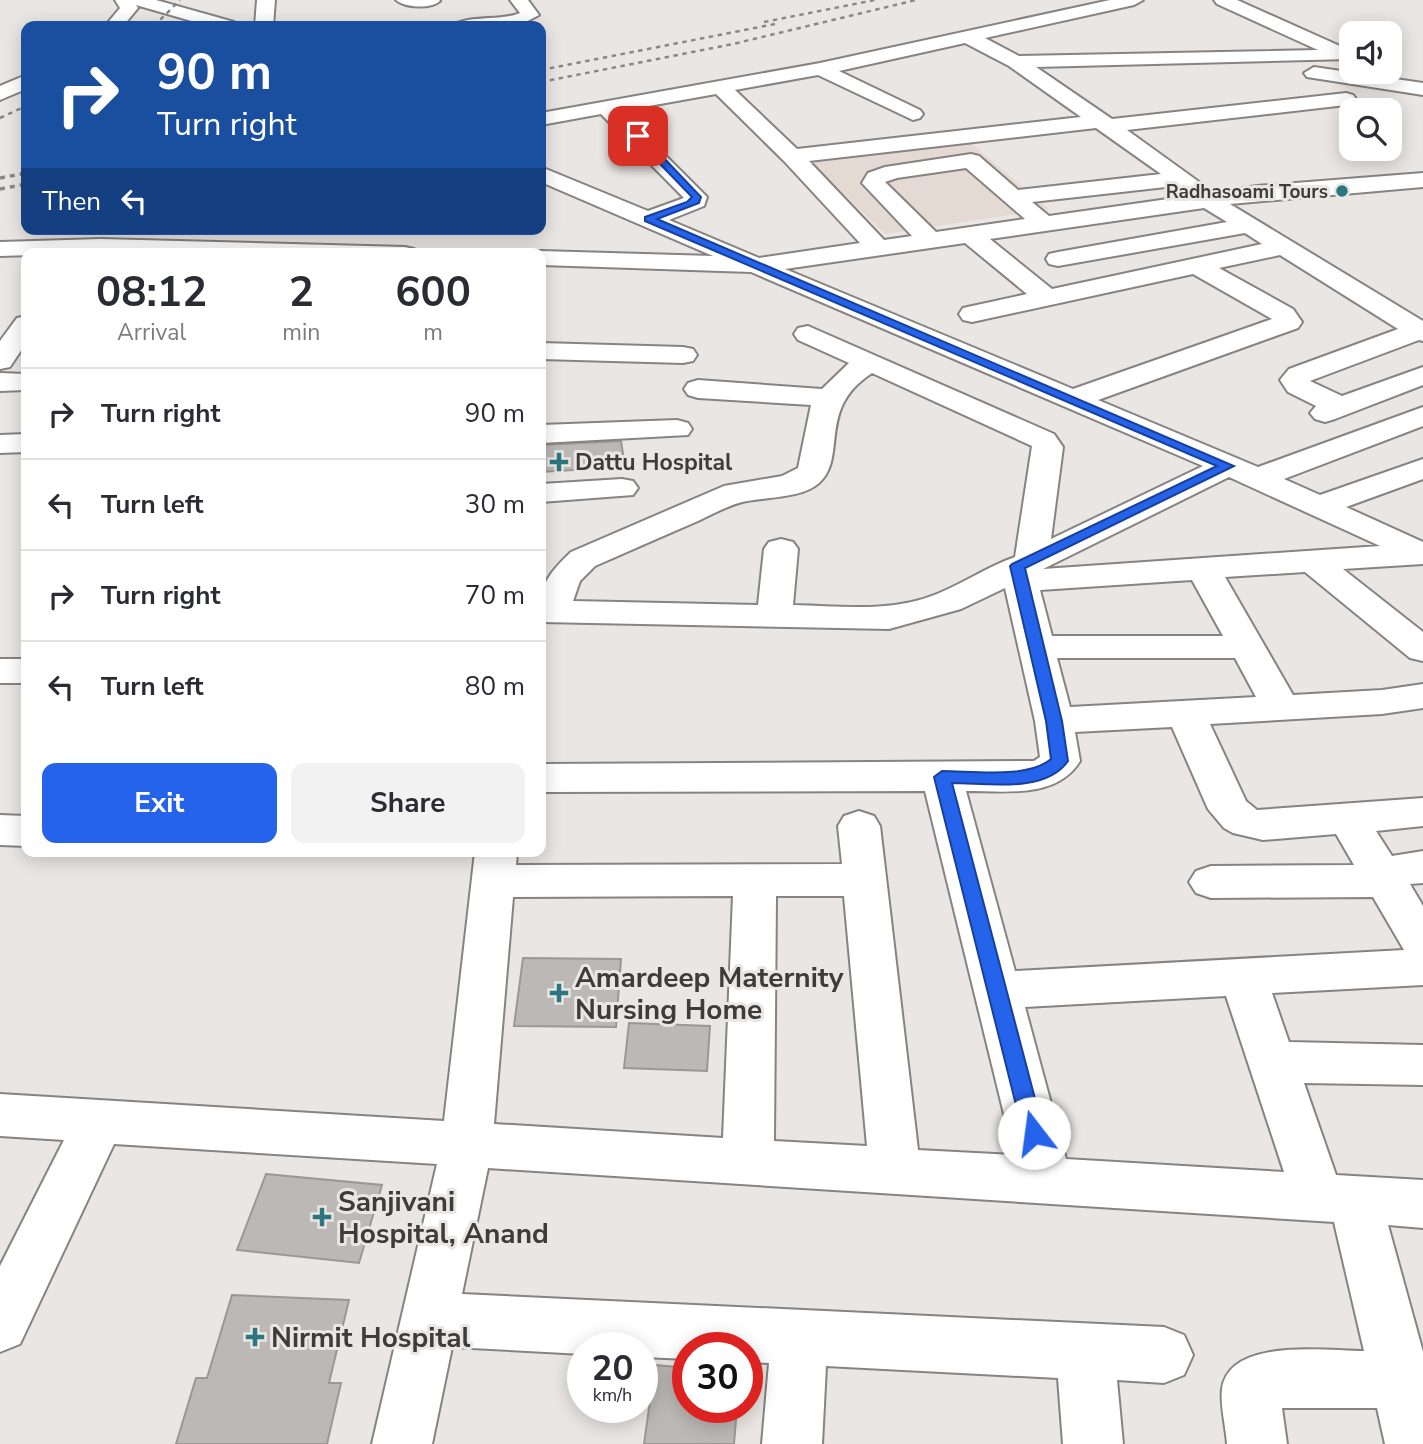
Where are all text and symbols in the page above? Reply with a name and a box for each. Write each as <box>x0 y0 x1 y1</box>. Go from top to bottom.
map controls <box>1339 21 1402 161</box>
button: sound <box>1339 21 1402 84</box>
text: 90 m <box>157 39 272 106</box>
icon: right <box>42 49 133 140</box>
button: search <box>1339 98 1402 161</box>
text: Turn right <box>157 103 297 146</box>
pin <box>608 106 668 166</box>
icon: arrive <box>619 117 657 155</box>
place label: Radhasoami Tours <box>1166 179 1328 205</box>
icon: left <box>115 182 153 220</box>
marker: Radhasoami Tours <box>1334 183 1350 199</box>
text: Then <box>42 184 101 219</box>
text: 08:12 <box>96 264 207 321</box>
text: 2 <box>289 264 314 321</box>
text: 600 <box>395 264 471 321</box>
text: Arrival <box>117 317 186 348</box>
text: min <box>282 317 320 348</box>
text: m <box>423 317 443 348</box>
icon: right <box>42 395 80 433</box>
text: Turn right <box>101 396 220 431</box>
text: 90 m <box>465 396 525 431</box>
place label: Dattu Hospital <box>575 447 733 478</box>
marker: Dattu Hospital <box>549 452 569 472</box>
icon: left <box>42 486 80 524</box>
text: Turn left <box>101 487 204 522</box>
text: 30 m <box>465 487 525 522</box>
icon: right <box>42 577 80 615</box>
text: Turn right <box>101 578 220 613</box>
text: 70 m <box>465 578 525 613</box>
icon: left <box>42 668 80 706</box>
text: Turn left <box>101 669 204 704</box>
text: 80 m <box>465 669 525 704</box>
button: Exit <box>42 763 277 843</box>
button: Share <box>291 763 525 843</box>
place label: Amardeep Maternity Nursing Home <box>575 959 844 1029</box>
marker: Amardeep Maternity Nursing Home <box>549 983 569 1003</box>
position arrow <box>997 1096 1071 1170</box>
place label: Sanjivani Hospital, Anand <box>338 1183 549 1253</box>
marker: Sanjivani Hospital, Anand <box>312 1207 332 1227</box>
place label: Nirmit Hospital <box>271 1319 471 1357</box>
marker: Nirmit Hospital <box>245 1327 265 1347</box>
speed limit sign: 30 <box>672 1332 763 1423</box>
text: 20 <box>591 1345 634 1392</box>
text: km/h <box>593 1383 632 1407</box>

